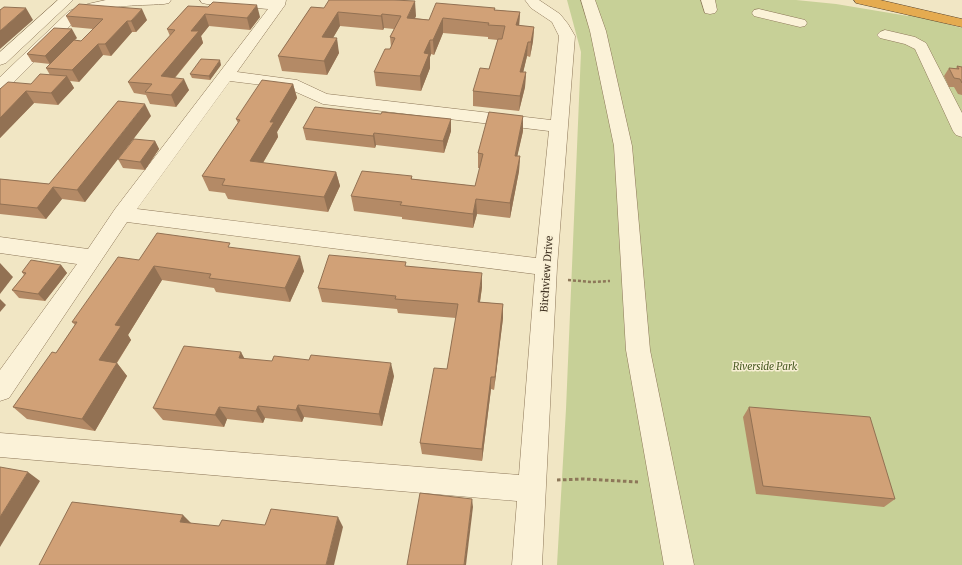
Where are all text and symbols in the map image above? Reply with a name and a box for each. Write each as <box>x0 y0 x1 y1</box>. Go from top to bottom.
street label: Birchview Drive <box>537 235 556 313</box>
park label: Riverside Park <box>733 360 798 373</box>

